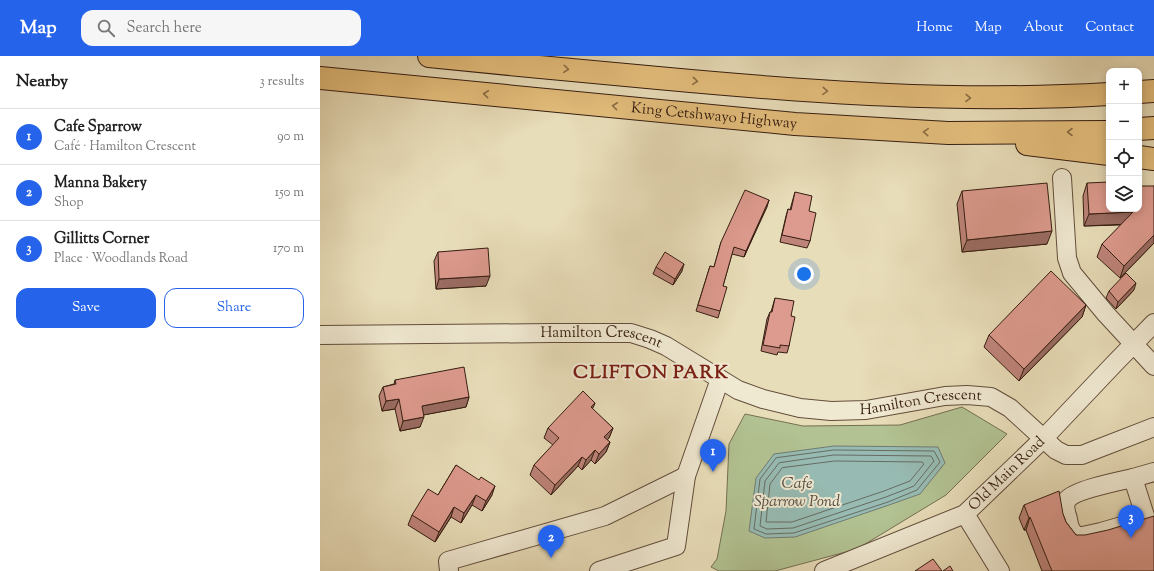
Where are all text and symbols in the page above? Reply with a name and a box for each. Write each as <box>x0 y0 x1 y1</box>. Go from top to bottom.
search box <box>81 10 361 46</box>
text: Map <box>20 15 57 42</box>
icon: search <box>95 17 117 39</box>
text: Search here <box>127 18 202 39</box>
text: Home <box>916 18 953 38</box>
text: Map <box>975 18 1002 38</box>
text: About <box>1024 18 1063 38</box>
text: Contact <box>1085 18 1134 38</box>
one-way arrow <box>563 65 569 74</box>
map controls <box>1106 68 1142 212</box>
button: + <box>1106 68 1142 104</box>
text: Nearby <box>16 70 68 94</box>
text: 3 results <box>259 73 304 91</box>
one-way arrow <box>692 76 698 85</box>
one-way arrow <box>822 87 828 96</box>
one-way arrow <box>483 90 489 99</box>
one-way arrow <box>965 94 971 102</box>
street label: King Cetshwayo Highway <box>630 98 799 135</box>
one-way arrow <box>612 102 618 111</box>
button: − <box>1106 104 1142 140</box>
text: Cafe Sparrow <box>54 117 142 138</box>
one-way arrow <box>923 127 929 136</box>
text: 1 <box>27 128 31 146</box>
text: 90 m <box>277 128 304 146</box>
one-way arrow <box>1067 128 1073 136</box>
text: Café · Hamilton Crescent <box>54 138 196 156</box>
button: locate <box>1106 140 1142 176</box>
text: Manna Bakery <box>54 173 147 194</box>
button: layers <box>1106 176 1142 212</box>
text: 2 <box>26 184 32 202</box>
text: 150 m <box>275 184 304 202</box>
text: Shop <box>54 194 83 212</box>
text: Gillitts Corner <box>54 229 149 250</box>
text: 3 <box>26 240 32 258</box>
text: 170 m <box>273 240 304 258</box>
text: Place · Woodlands Road <box>54 250 188 268</box>
your location <box>794 264 814 284</box>
button: Save <box>16 288 156 328</box>
button: Share <box>164 288 304 328</box>
street label: Hamilton Crescent <box>540 322 666 354</box>
district label: CLIFTON PARK <box>573 360 729 387</box>
street label: Hamilton Crescent <box>860 384 982 421</box>
street label: Old Main Road <box>964 431 1050 516</box>
pin: 1 <box>700 439 726 472</box>
water label: Cafe Sparrow Pond <box>754 473 840 514</box>
pin: 3 <box>1118 505 1144 538</box>
pin: 2 <box>538 525 564 558</box>

